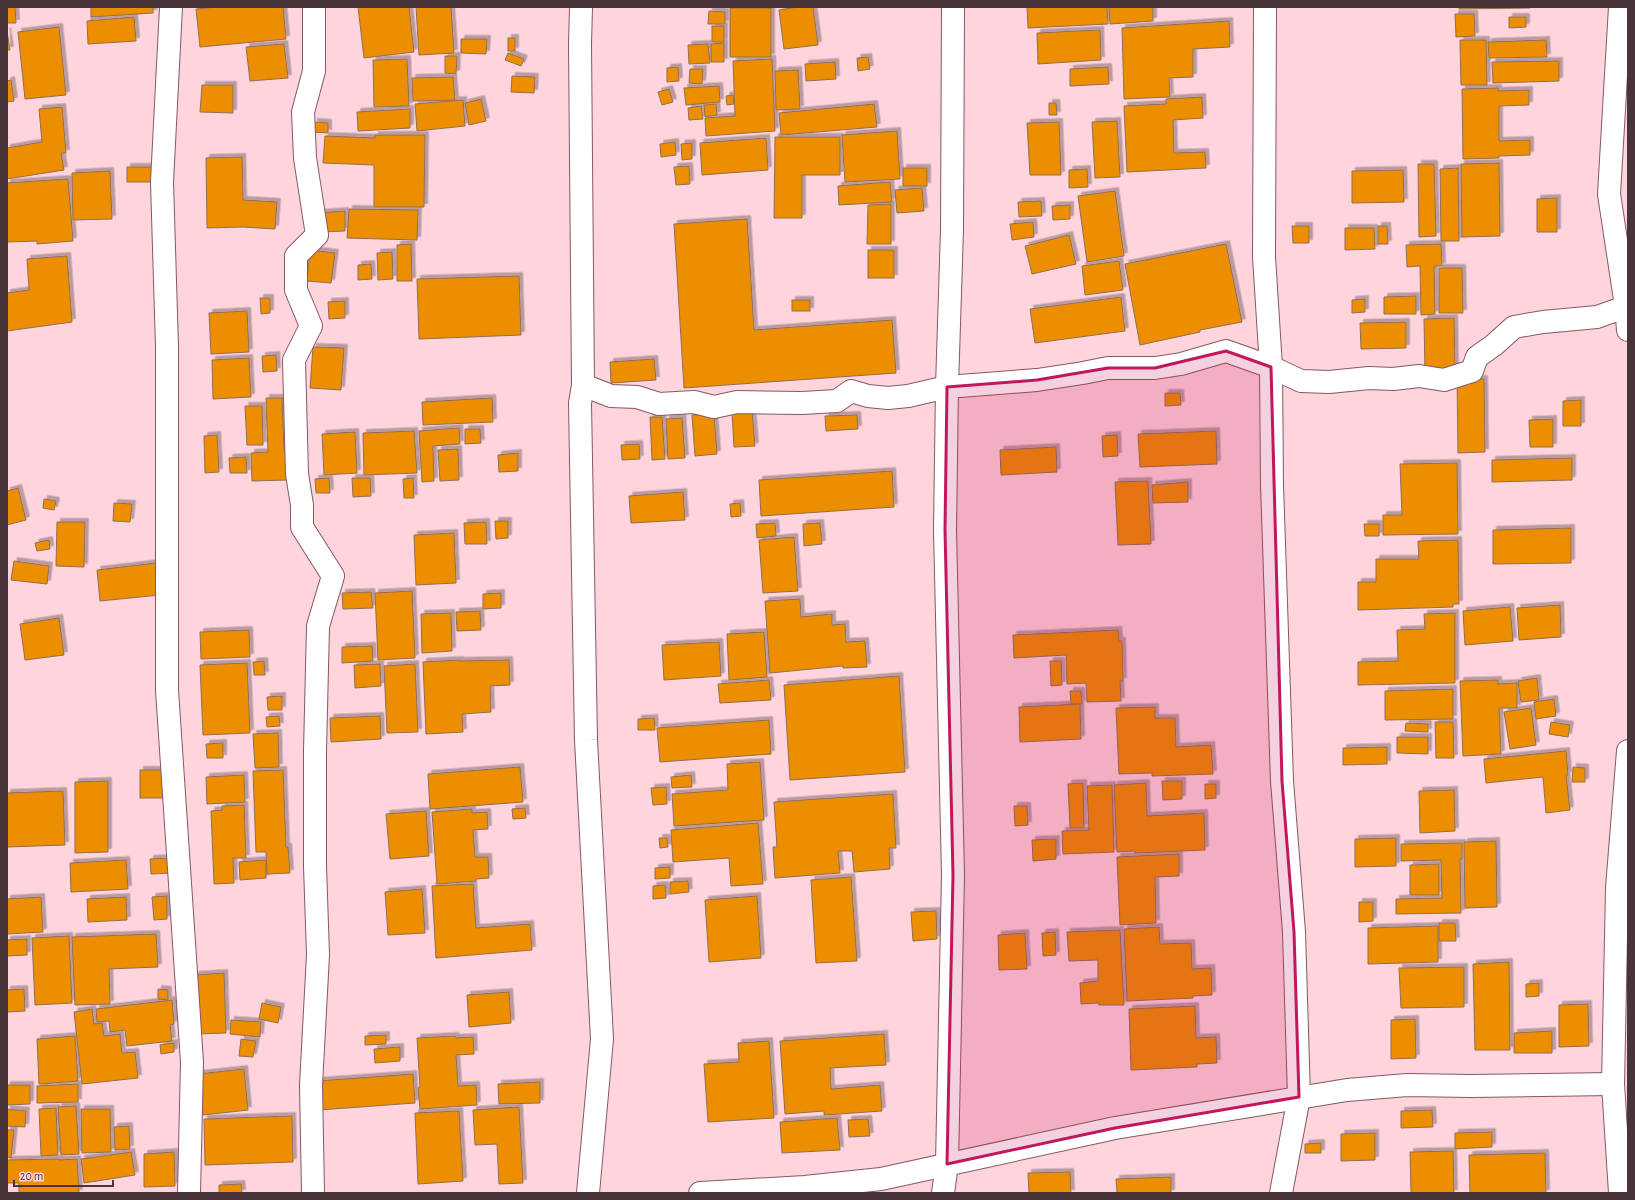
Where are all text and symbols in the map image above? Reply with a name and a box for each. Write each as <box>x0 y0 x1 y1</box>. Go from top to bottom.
scale bar <box>14 1162 113 1188</box>
text: 20 m <box>20 1170 43 1182</box>

